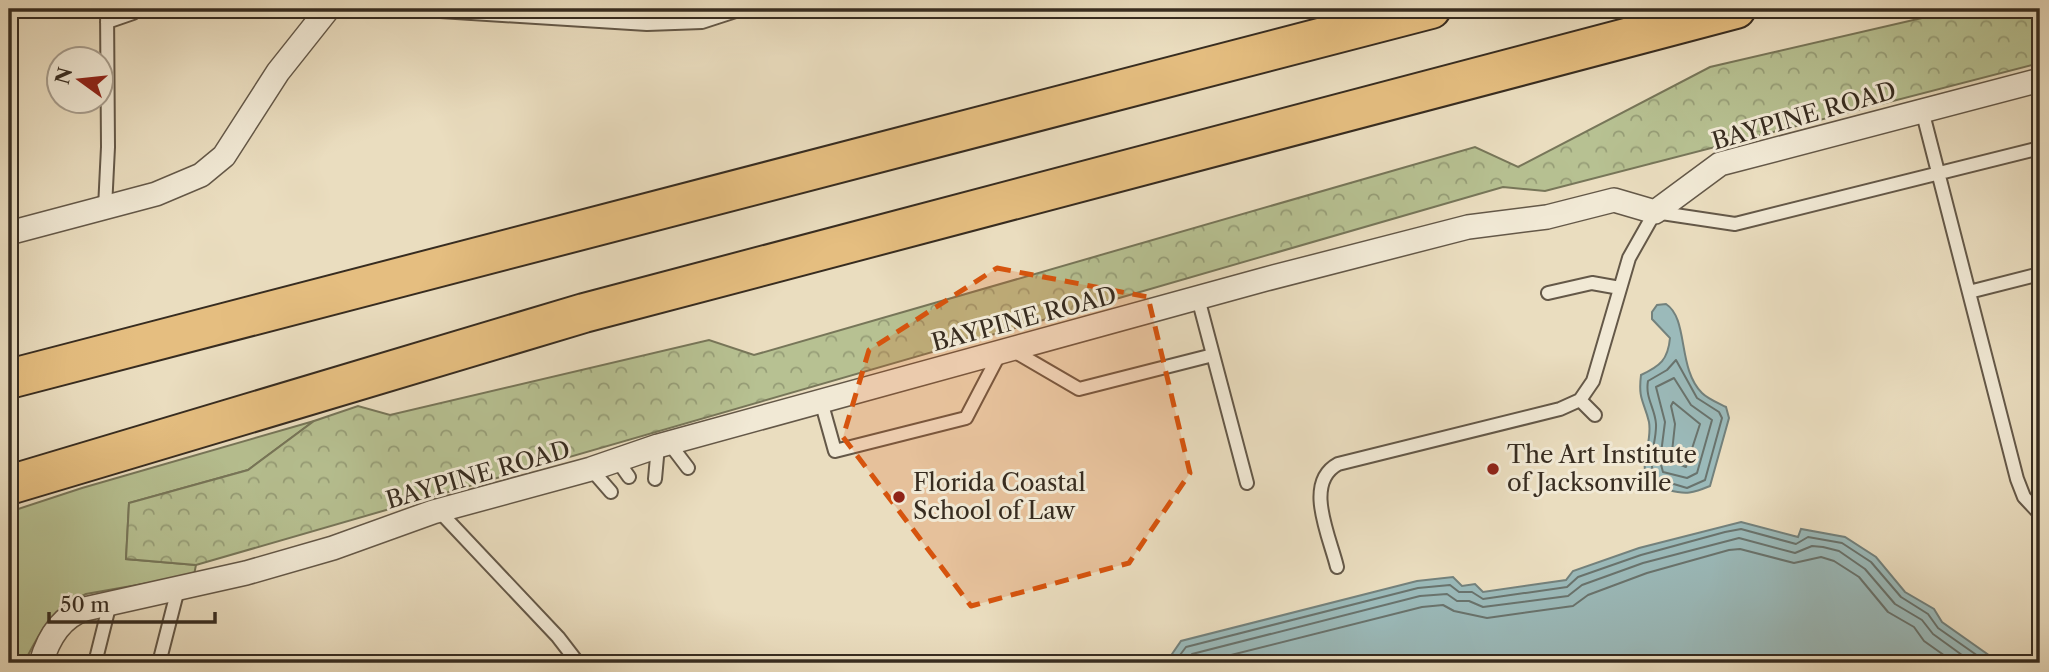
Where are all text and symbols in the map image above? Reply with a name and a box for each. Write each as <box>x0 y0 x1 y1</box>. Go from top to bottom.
north arrow <box>46 46 116 116</box>
text: N <box>51 65 77 87</box>
street label: BAYPINE ROAD <box>1708 75 1899 156</box>
street label: BAYPINE ROAD <box>928 280 1120 357</box>
street label: BAYPINE ROAD <box>382 434 573 515</box>
place label: The Art Institute of Jacksonville <box>1507 440 1697 497</box>
marker: The Art Institute of Jacksonville <box>1485 461 1501 477</box>
place label: Florida Coastal School of Law <box>913 468 1086 525</box>
marker: Florida Coastal School of Law <box>891 489 907 505</box>
scale bar <box>49 581 215 625</box>
text: 50 m <box>60 592 110 617</box>

